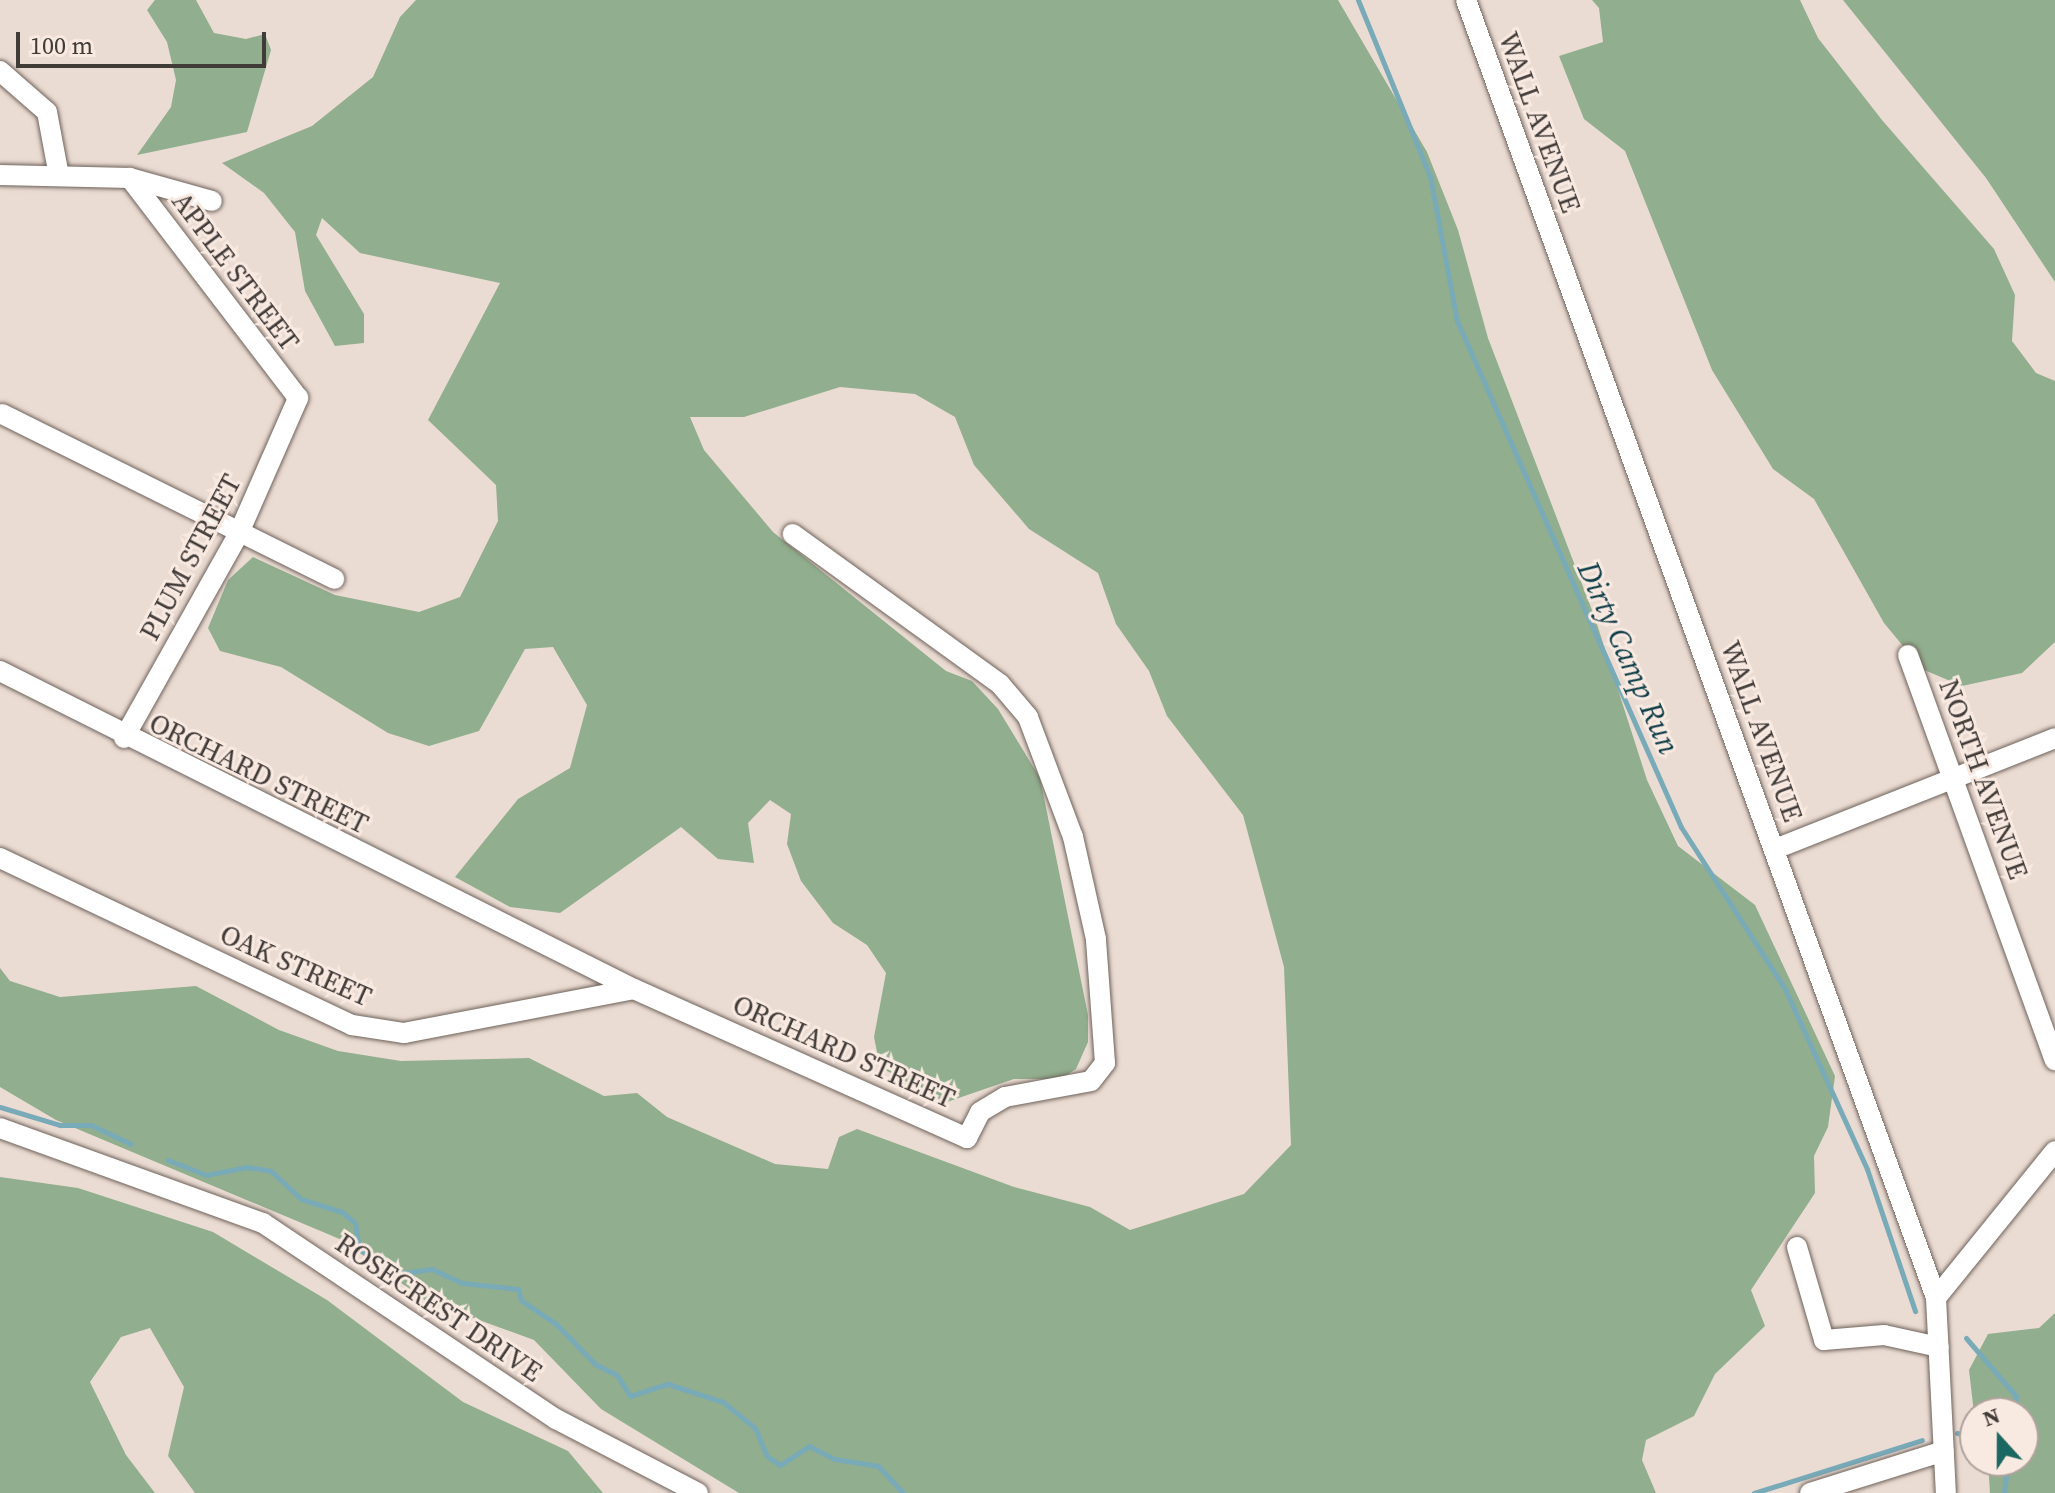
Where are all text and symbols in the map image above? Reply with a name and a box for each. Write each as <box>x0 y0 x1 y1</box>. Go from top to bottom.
scale bar <box>20 16 270 66</box>
street label: WALL AVENUE <box>1492 27 1588 217</box>
text: 100 m <box>30 29 93 62</box>
street label: APPLE STREET <box>165 185 307 357</box>
street label: PLUM STREET <box>132 468 248 646</box>
water label: Dirty Camp Run <box>1569 556 1687 760</box>
street label: WALL AVENUE <box>1714 636 1810 826</box>
street label: NORTH AVENUE <box>1932 675 2036 883</box>
street label: ORCHARD STREET <box>144 705 374 841</box>
street label: OAK STREET <box>215 917 377 1013</box>
street label: ORCHARD STREET <box>728 987 960 1115</box>
street label: ROSECREST DRIVE <box>329 1225 549 1389</box>
north arrow <box>1959 1397 2039 1477</box>
text: N <box>1978 1400 2004 1433</box>

